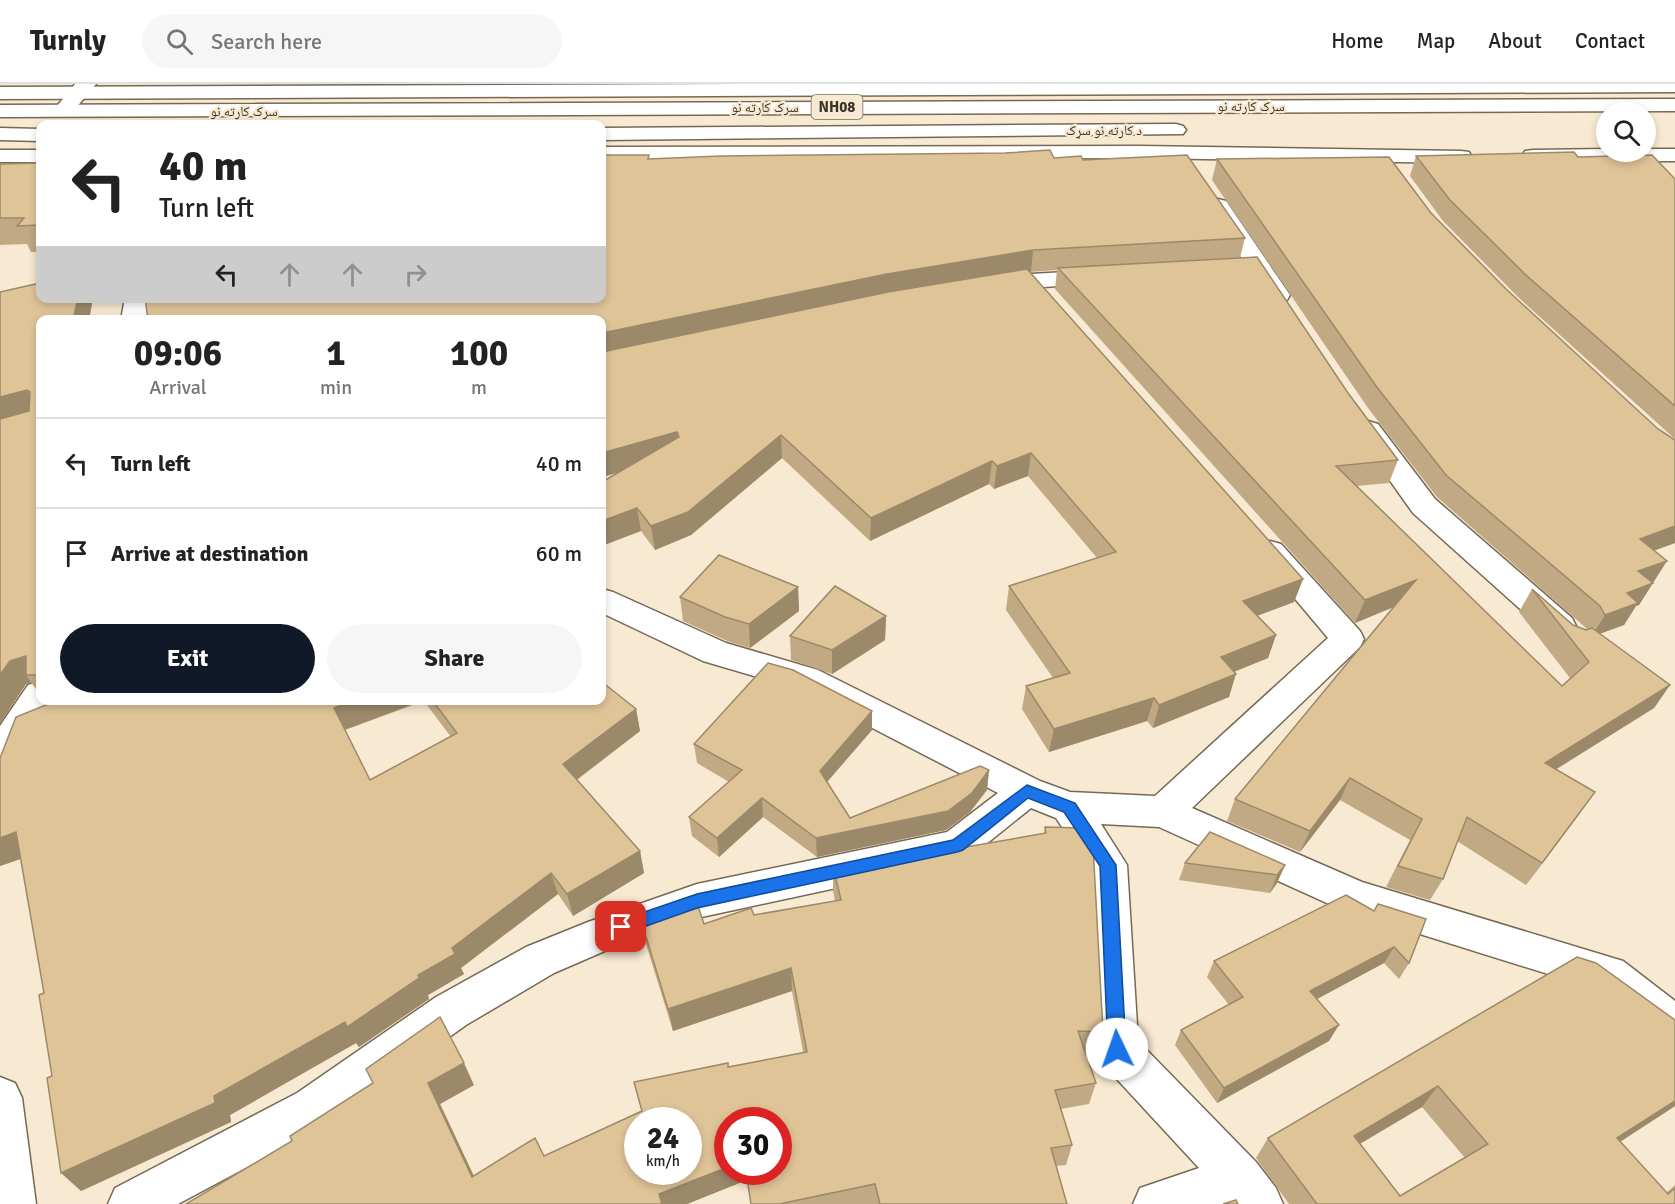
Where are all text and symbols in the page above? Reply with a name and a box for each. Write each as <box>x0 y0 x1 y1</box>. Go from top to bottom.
search box <box>142 14 562 68</box>
text: Turnly <box>30 24 106 58</box>
icon: search <box>163 25 196 58</box>
text: Search here <box>211 28 322 55</box>
text: Home <box>1331 28 1384 54</box>
text: Map <box>1417 28 1455 54</box>
text: About <box>1488 28 1542 54</box>
text: Contact <box>1575 28 1645 54</box>
road number: NH08 <box>812 95 862 119</box>
street label: سرک کارته نو <box>1217 98 1285 115</box>
street label: سرک کارته نو <box>731 99 799 116</box>
map controls <box>1596 102 1656 162</box>
button: search <box>1596 102 1656 162</box>
street label: سرک کارته نو <box>210 103 278 120</box>
street label: د کارته نو سړک <box>1066 122 1142 139</box>
text: 40 m <box>159 141 248 192</box>
icon: left <box>60 144 138 222</box>
text: Turn left <box>159 192 254 225</box>
icon: left <box>210 258 243 291</box>
icon: ahead <box>273 258 306 291</box>
icon: ahead <box>336 258 369 291</box>
icon: right <box>399 258 432 291</box>
text: 09:06 <box>134 331 222 376</box>
text: 1 <box>326 331 346 376</box>
text: 100 <box>450 331 508 376</box>
text: Arrival <box>149 375 207 400</box>
text: min <box>320 375 352 400</box>
text: m <box>471 375 487 400</box>
icon: left <box>60 447 93 480</box>
text: Turn left <box>111 450 191 477</box>
text: 40 m <box>536 450 582 477</box>
icon: arrive <box>60 537 93 570</box>
text: Arrive at destination <box>111 540 308 567</box>
text: 60 m <box>536 540 582 567</box>
button: Exit <box>60 624 315 693</box>
button: Share <box>327 624 582 693</box>
pin <box>595 901 646 952</box>
icon: arrive <box>604 910 637 943</box>
position arrow <box>1085 1017 1149 1081</box>
speed limit sign: 30 <box>714 1107 792 1185</box>
text: 24 <box>647 1120 679 1157</box>
text: km/h <box>646 1152 680 1170</box>

